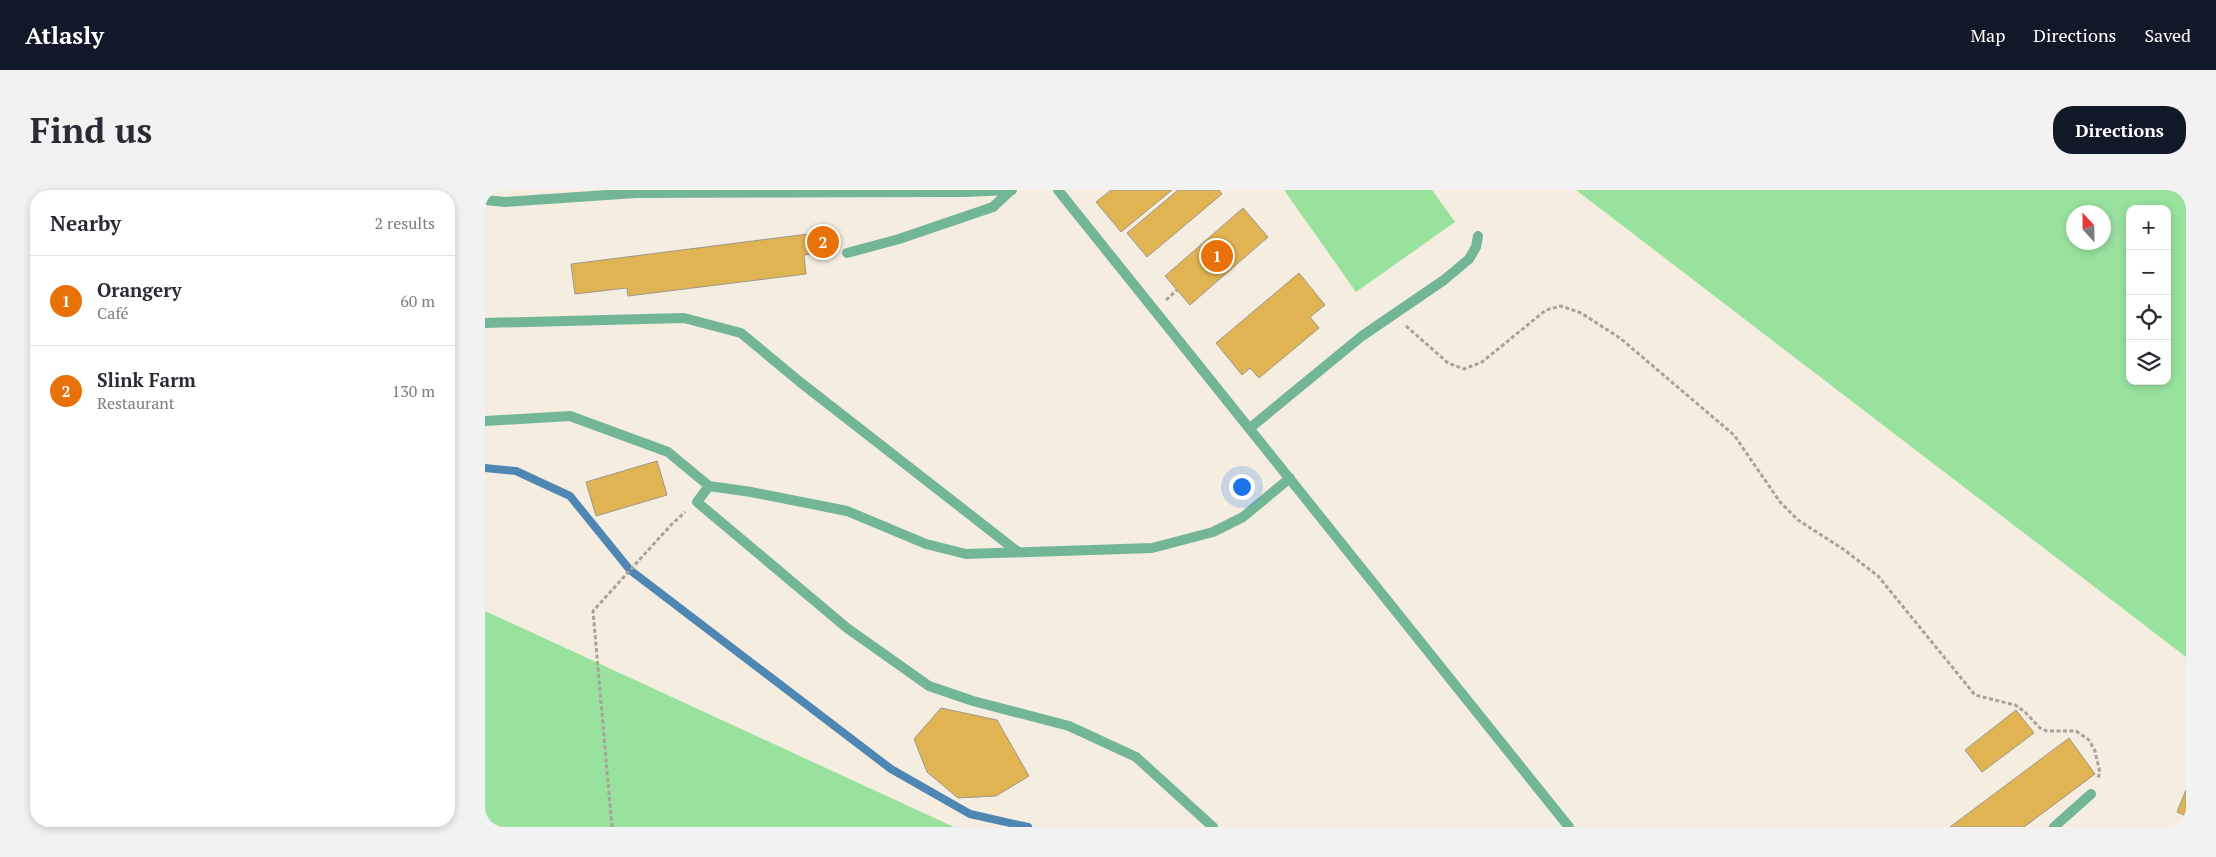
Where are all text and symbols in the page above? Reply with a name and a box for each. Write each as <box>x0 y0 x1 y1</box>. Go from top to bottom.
text: Atlasly <box>25 19 104 51</box>
text: Map <box>1970 23 2005 47</box>
text: Directions <box>2033 23 2116 47</box>
text: Saved <box>2144 23 2191 47</box>
button: Directions <box>2053 106 2186 154</box>
text: Find us <box>30 107 152 153</box>
north arrow <box>2066 205 2111 250</box>
map controls <box>2126 205 2171 385</box>
button: + <box>2126 205 2171 250</box>
text: Nearby <box>50 209 121 237</box>
text: 2 results <box>375 212 435 234</box>
pin: 2 <box>807 223 839 261</box>
pin: 1 <box>1201 237 1233 275</box>
button: − <box>2126 250 2171 295</box>
text: Orangery <box>97 277 182 302</box>
text: 1 <box>61 290 71 312</box>
text: 60 m <box>400 290 435 312</box>
button: locate <box>2126 295 2171 340</box>
text: Café <box>97 302 129 324</box>
button: layers <box>2126 340 2171 385</box>
text: Slink Farm <box>97 367 196 392</box>
text: 2 <box>61 380 71 402</box>
text: 130 m <box>392 380 435 402</box>
text: Restaurant <box>97 392 175 414</box>
your location <box>1229 474 1255 500</box>

